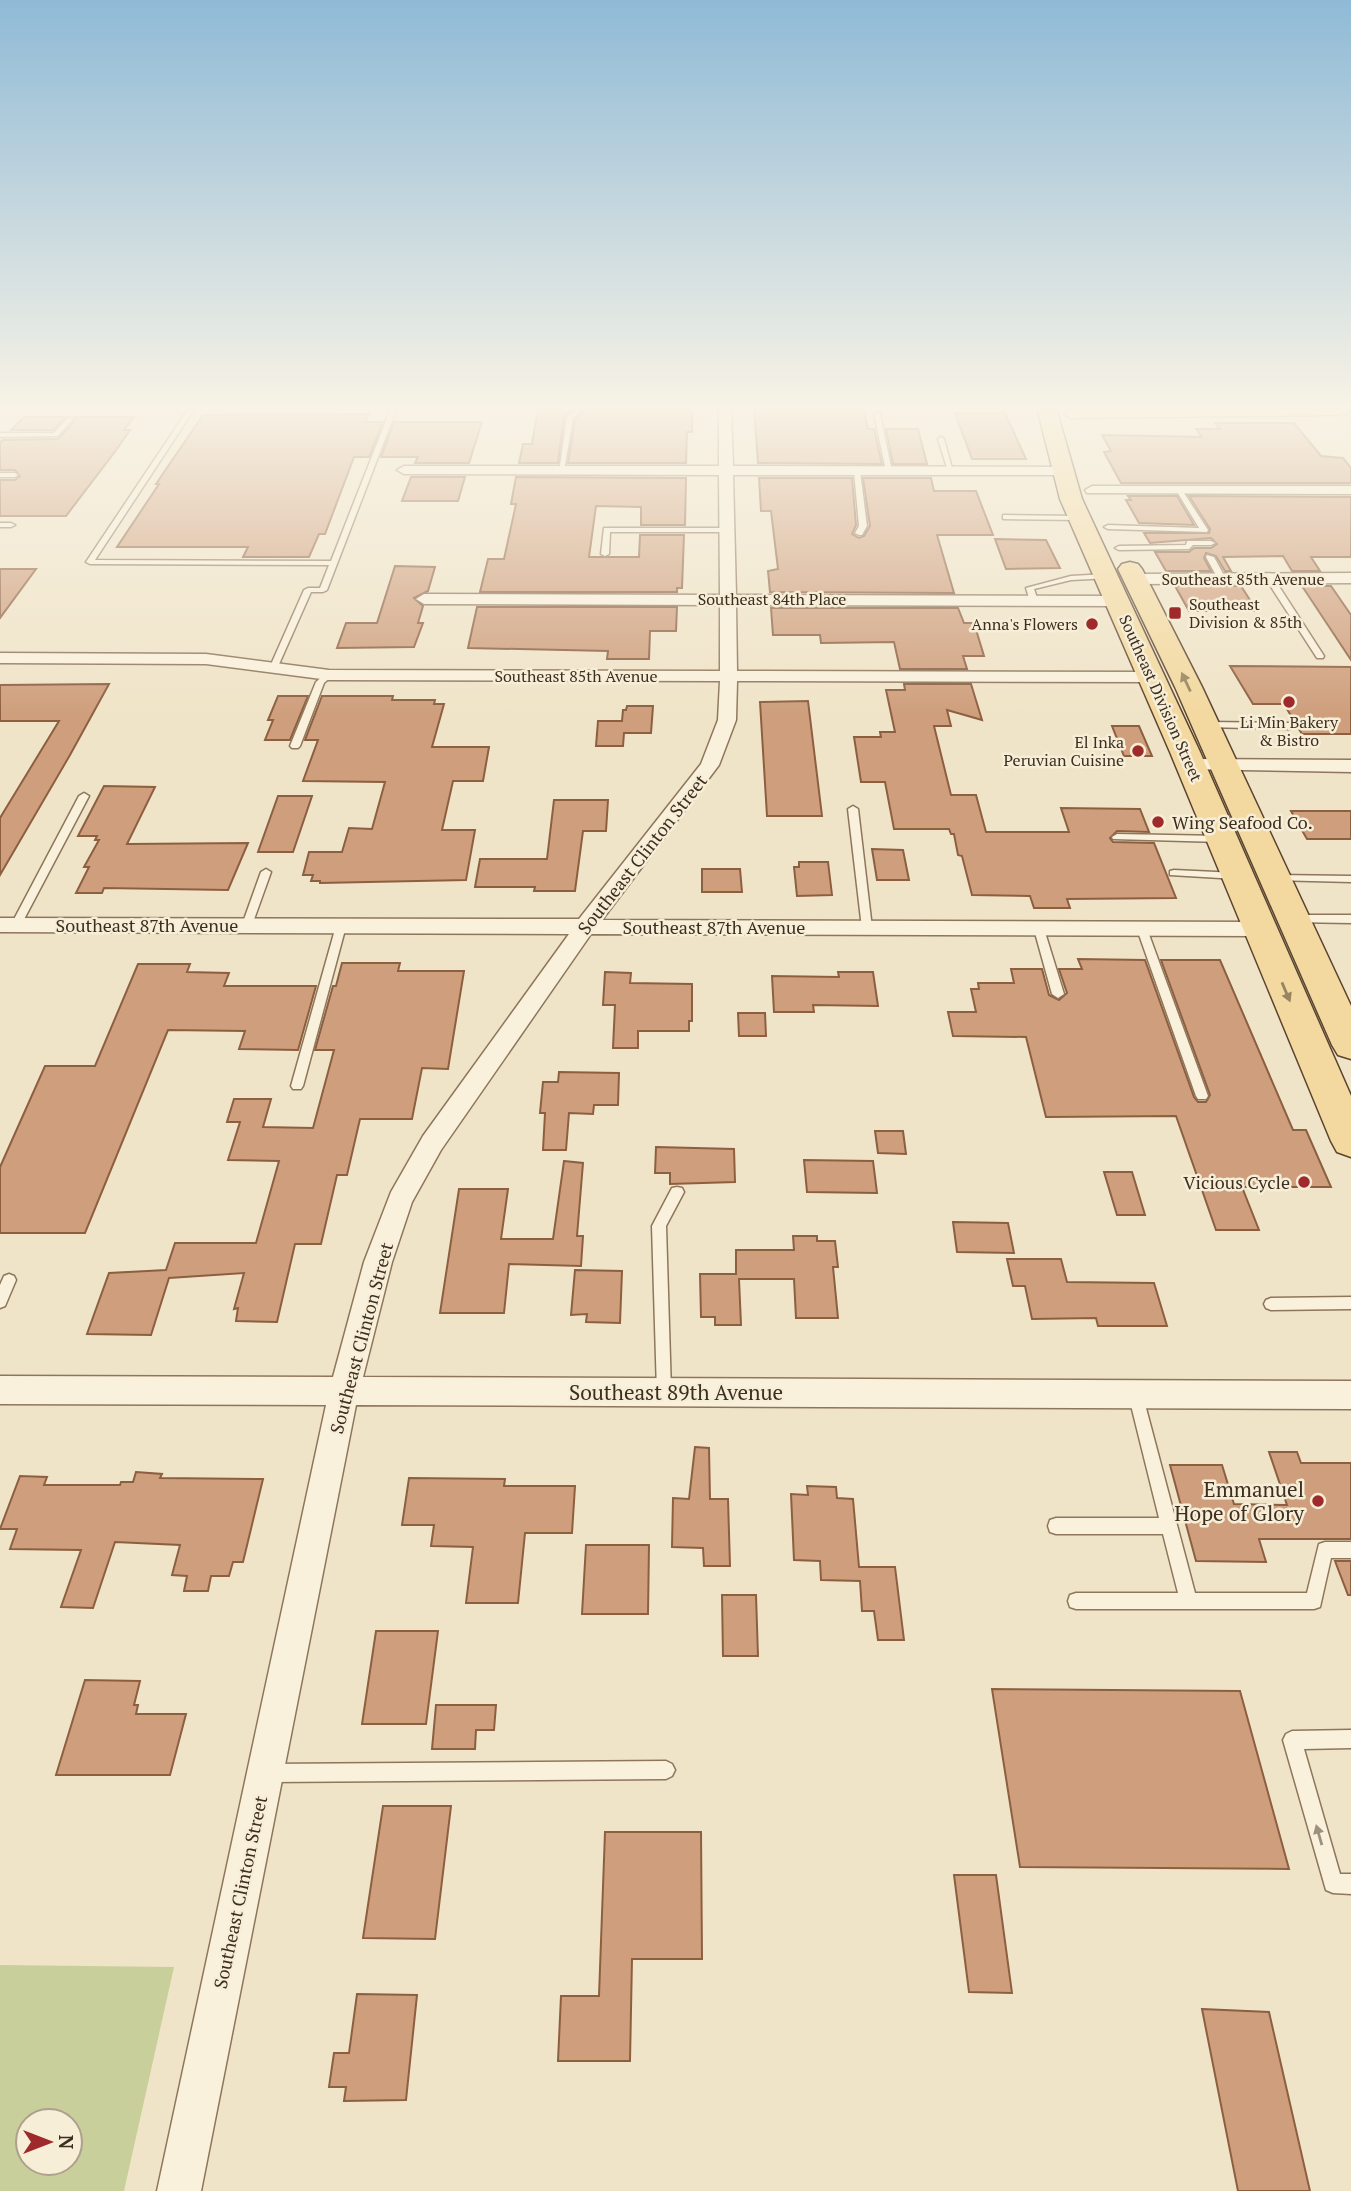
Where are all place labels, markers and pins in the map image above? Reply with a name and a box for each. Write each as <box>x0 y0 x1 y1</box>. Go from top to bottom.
place label: Southeast Division & 85th <box>1189 593 1303 633</box>
marker: Southeast Division & 85th <box>1167 605 1183 621</box>
place label: Anna's Flowers <box>971 613 1078 635</box>
marker: Anna's Flowers <box>1084 616 1100 632</box>
marker: Li Min Bakery & Bistro <box>1281 694 1297 710</box>
place label: Li Min Bakery & Bistro <box>1240 711 1339 751</box>
place label: El Inka Peruvian Cuisine <box>1004 731 1124 771</box>
marker: El Inka Peruvian Cuisine <box>1130 743 1146 759</box>
place label: Wing Seafood Co. <box>1172 810 1313 834</box>
marker: Wing Seafood Co. <box>1150 814 1166 830</box>
place label: Vicious Cycle <box>1183 1170 1290 1194</box>
marker: Vicious Cycle <box>1296 1174 1312 1190</box>
place label: Emmanuel Hope of Glory <box>1174 1475 1304 1527</box>
marker: Emmanuel Hope of Glory <box>1310 1493 1326 1509</box>

